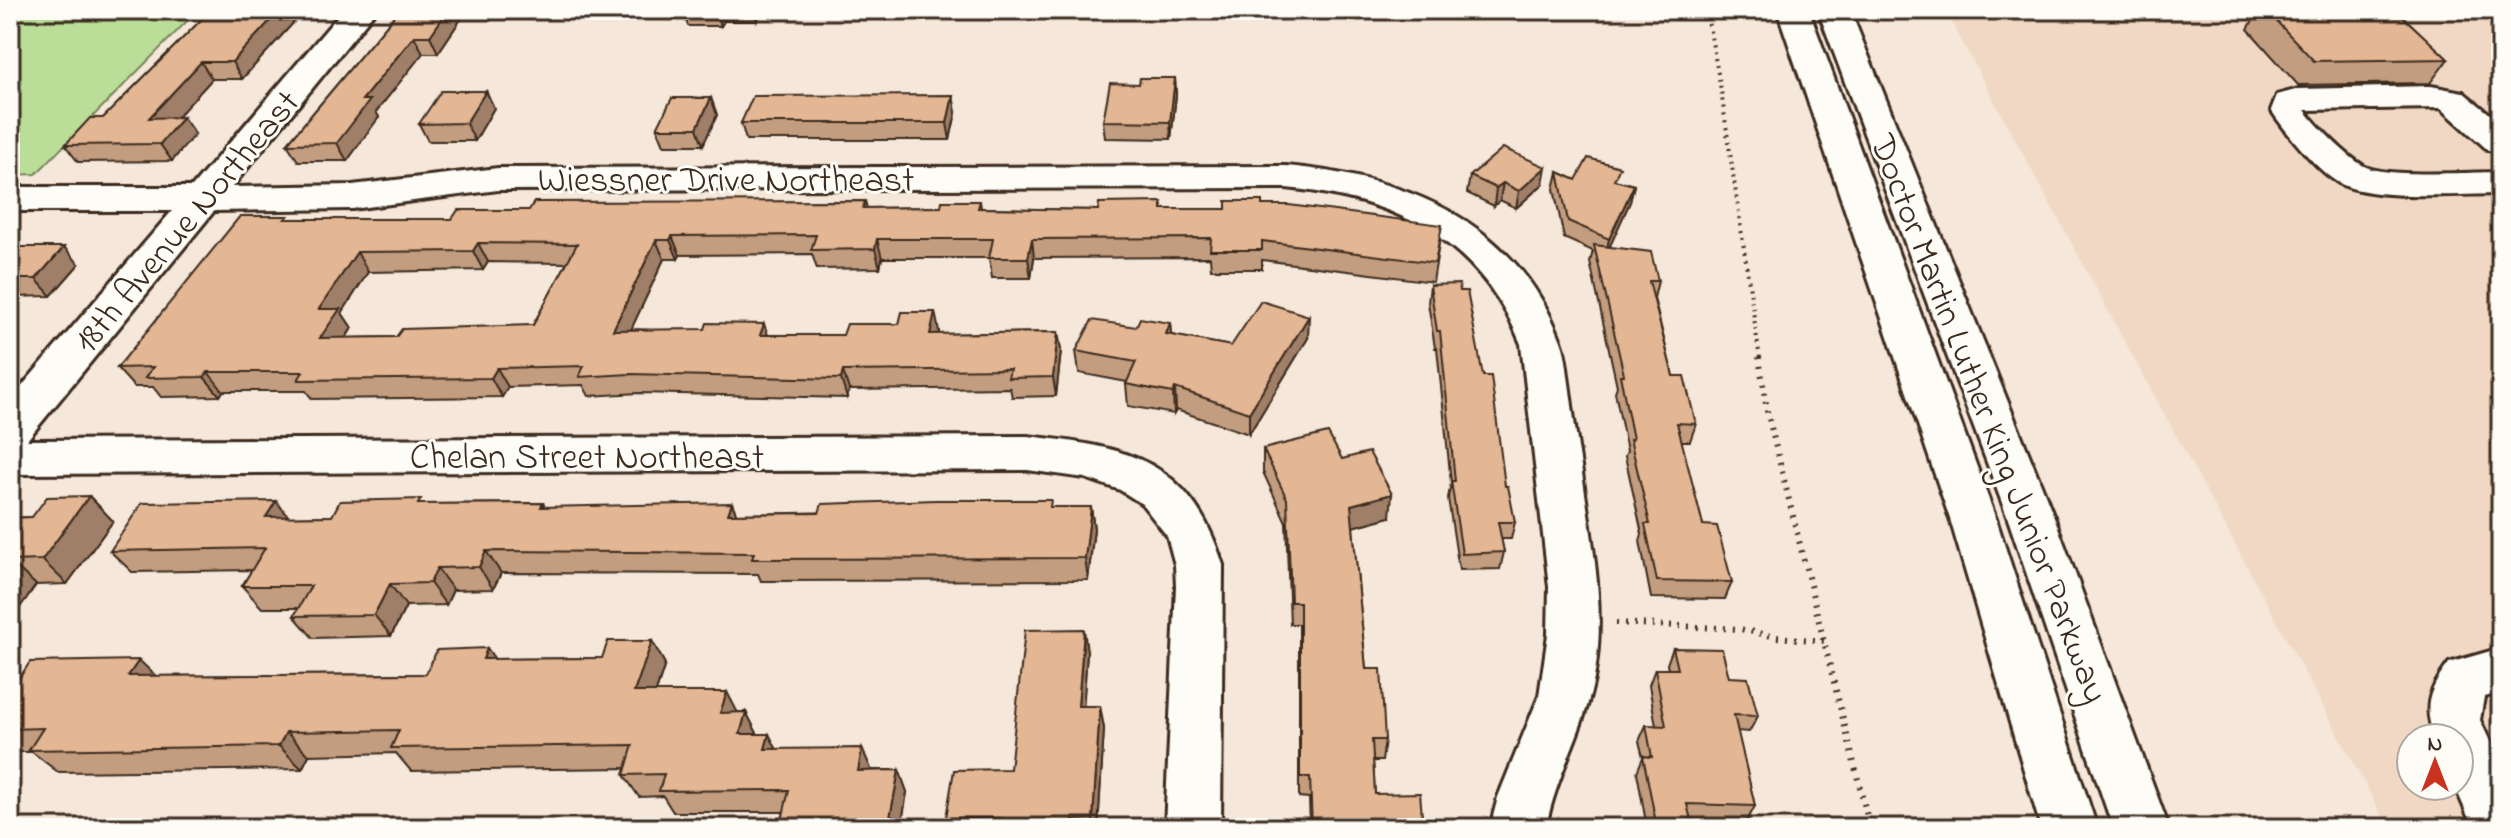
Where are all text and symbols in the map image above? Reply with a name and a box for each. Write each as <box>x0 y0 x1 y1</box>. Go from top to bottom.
street label: 18th Avenue Northeast <box>62 80 315 366</box>
street label: Doctor Martin Luther King Junior Parkway <box>1853 127 2120 712</box>
street label: Wiessner Drive Northeast <box>538 156 914 209</box>
street label: Chelan Street Northeast <box>410 433 764 486</box>
north arrow <box>2395 722 2475 802</box>
text: N <box>2428 729 2442 761</box>

